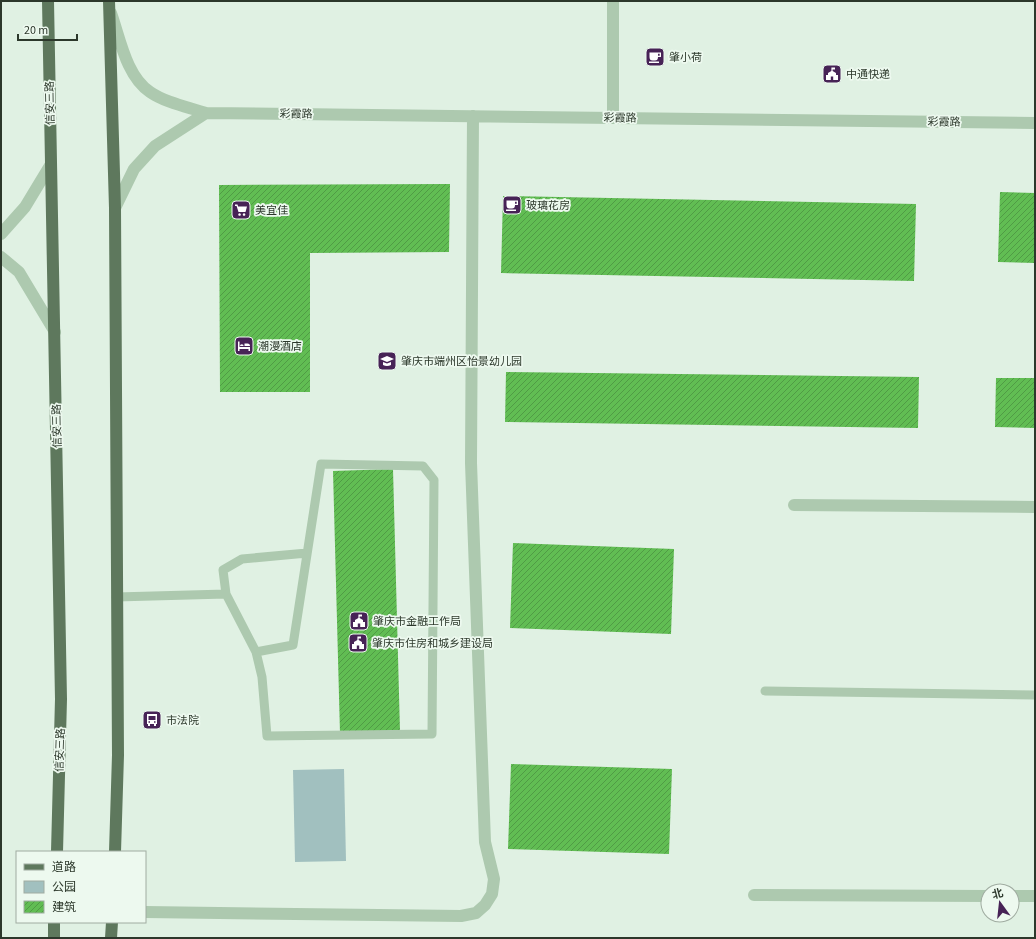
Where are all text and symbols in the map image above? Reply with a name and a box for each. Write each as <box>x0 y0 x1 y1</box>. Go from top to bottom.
scale bar <box>18 16 77 42</box>
text: 20 m <box>24 22 48 39</box>
cafe icon: 肇小荷 <box>644 46 666 68</box>
place label: 肇小荷 <box>669 50 702 65</box>
public building icon: 中通快递 <box>821 63 843 85</box>
place label: 中通快递 <box>846 67 890 82</box>
street label: 信安三路 <box>42 81 58 125</box>
street label: 彩霞路 <box>279 106 313 122</box>
street label: 彩霞路 <box>603 110 637 126</box>
street label: 彩霞路 <box>927 114 961 130</box>
cafe icon: 玻璃花房 <box>501 194 523 216</box>
place label: 玻璃花房 <box>526 198 570 213</box>
supermarket icon: 美宜佳 <box>230 199 252 221</box>
place label: 美宜佳 <box>255 203 288 218</box>
hotel icon: 潮漫酒店 <box>233 335 255 357</box>
place label: 潮漫酒店 <box>258 339 302 354</box>
school or university icon: 肇庆市端州区怡景幼儿园 <box>376 350 398 372</box>
place label: 肇庆市端州区怡景幼儿园 <box>401 354 522 369</box>
street label: 信安三路 <box>49 404 65 448</box>
public building icon: 肇庆市金融工作局 <box>348 610 370 632</box>
place label: 肇庆市金融工作局 <box>373 614 461 629</box>
public building icon: 肇庆市住房和城乡建设局 <box>347 632 369 654</box>
place label: 肇庆市住房和城乡建设局 <box>372 636 493 651</box>
bus stop icon: 市法院 <box>141 709 163 731</box>
place label: 市法院 <box>166 713 199 728</box>
street label: 信安三路 <box>52 728 68 772</box>
legend <box>16 851 146 923</box>
text: 道路 <box>52 859 76 876</box>
text: 公园 <box>52 879 76 896</box>
north arrow <box>980 883 1020 923</box>
text: 北 <box>990 885 1005 902</box>
text: 建筑 <box>52 899 76 916</box>

